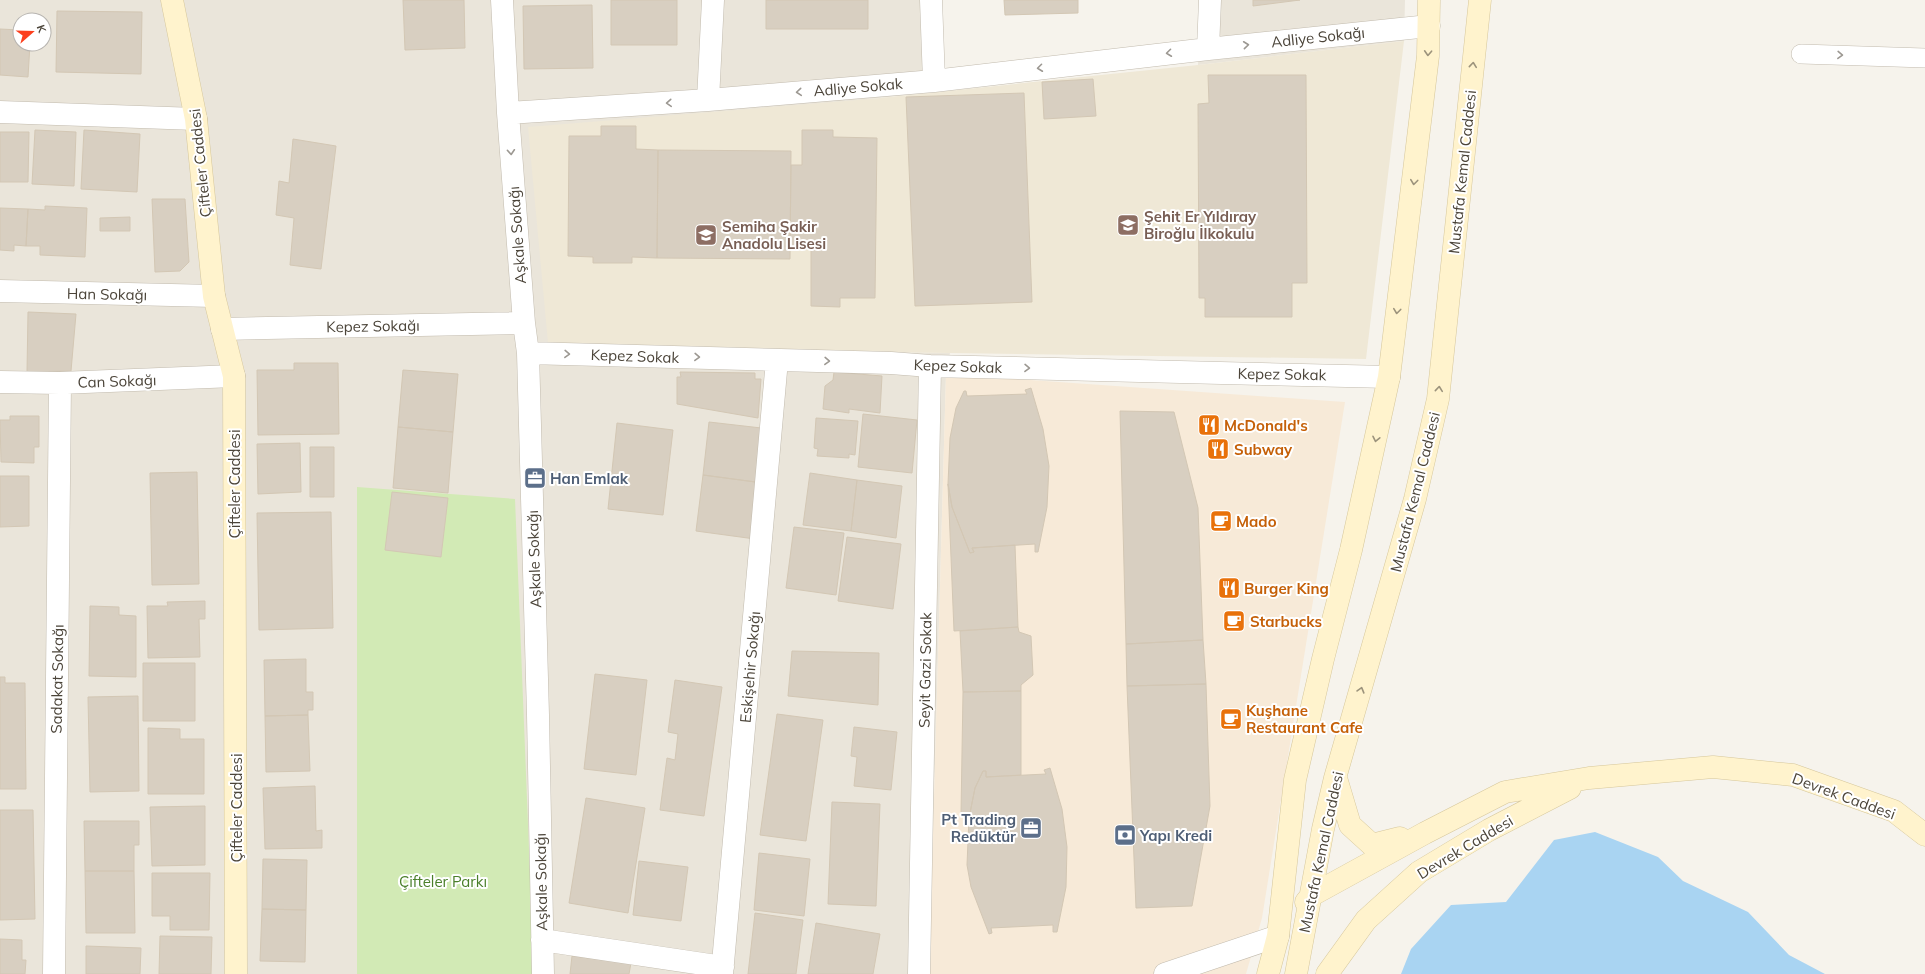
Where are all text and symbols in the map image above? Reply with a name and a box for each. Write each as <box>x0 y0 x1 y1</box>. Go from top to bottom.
north arrow <box>12 12 52 52</box>
text: K <box>34 23 49 35</box>
street label: Adliye Sokağı <box>1270 23 1366 51</box>
one-way arrow <box>1243 41 1249 50</box>
one-way arrow <box>1166 49 1172 58</box>
one-way arrow <box>1424 50 1432 56</box>
one-way arrow <box>1837 51 1843 59</box>
one-way arrow <box>1468 61 1477 68</box>
one-way arrow <box>1037 64 1043 73</box>
street label: Adliye Sokak <box>813 74 904 100</box>
one-way arrow <box>796 88 802 97</box>
street label: Mustafa Kemal Caddesi <box>1444 89 1480 255</box>
one-way arrow <box>666 98 672 107</box>
street label: Çifteler Caddesi <box>185 108 215 218</box>
one-way arrow <box>507 149 516 155</box>
one-way arrow <box>1410 179 1419 185</box>
street label: Aşkale Sokağı <box>504 186 530 284</box>
place label: Şehit Er Yıldıray Biroğlu İlkokulu <box>1144 207 1257 243</box>
school or university icon: Şehit Er Yıldıray Biroğlu İlkokulu <box>1115 212 1141 238</box>
place label: Semiha Şakir Anadolu Lisesi <box>722 217 826 253</box>
school or university icon: Semiha Şakir Anadolu Lisesi <box>693 222 719 248</box>
street label: Han Sokağı <box>67 284 147 304</box>
one-way arrow <box>1393 308 1402 314</box>
street label: Kepez Sokağı <box>326 316 420 336</box>
street label: Kepez Sokak <box>590 345 680 367</box>
one-way arrow <box>564 350 570 358</box>
one-way arrow <box>694 353 700 362</box>
street label: Kepez Sokak <box>913 355 1003 377</box>
one-way arrow <box>824 357 830 365</box>
one-way arrow <box>1024 364 1030 372</box>
street label: Kepez Sokak <box>1238 364 1327 384</box>
street label: Can Sokağı <box>77 370 157 392</box>
one-way arrow <box>1434 386 1443 392</box>
street label: Mustafa Kemal Caddesi <box>1386 410 1444 574</box>
restaurant icon: McDonald's <box>1196 412 1222 438</box>
place label: McDonald's <box>1224 416 1308 435</box>
street label: Çifteler Caddesi <box>225 429 244 539</box>
restaurant icon: Subway <box>1205 436 1231 462</box>
one-way arrow <box>1372 436 1380 442</box>
place label: Subway <box>1234 440 1293 459</box>
office icon: Han Emlak <box>522 465 548 491</box>
place label: Han Emlak <box>550 469 629 488</box>
cafe icon: Mado <box>1208 508 1234 534</box>
street label: Aşkale Sokağı <box>523 510 545 608</box>
place label: Mado <box>1236 512 1277 531</box>
restaurant icon: Burger King <box>1216 575 1242 601</box>
place label: Burger King <box>1244 579 1329 598</box>
cafe icon: Starbucks <box>1221 608 1247 634</box>
street label: Eskişehir Sokağı <box>736 610 764 724</box>
street label: Seyit Gazi Sokak <box>914 612 936 728</box>
place label: Starbucks <box>1250 612 1322 631</box>
street label: Sadakat Sokağı <box>47 624 67 734</box>
one-way arrow <box>1356 687 1364 694</box>
place label: Kuşhane Restaurant Cafe <box>1246 701 1363 737</box>
cafe icon: Kuşhane Restaurant Cafe <box>1218 706 1244 732</box>
street label: Çifteler Caddesi <box>227 753 246 863</box>
street label: Devrek Caddesi <box>1790 769 1898 823</box>
street label: Mustafa Kemal Caddesi <box>1295 770 1347 934</box>
place label: Pt Trading Redüktür <box>941 810 1016 846</box>
street label: Devrek Caddesi <box>1414 811 1516 883</box>
office icon: Pt Trading Redüktür <box>1018 815 1044 841</box>
bank icon: Yapı Kredi <box>1112 822 1138 848</box>
place label: Yapı Kredi <box>1139 826 1212 845</box>
street label: Aşkale Sokağı <box>531 833 551 931</box>
park label: Çifteler Parkı <box>399 872 487 891</box>

